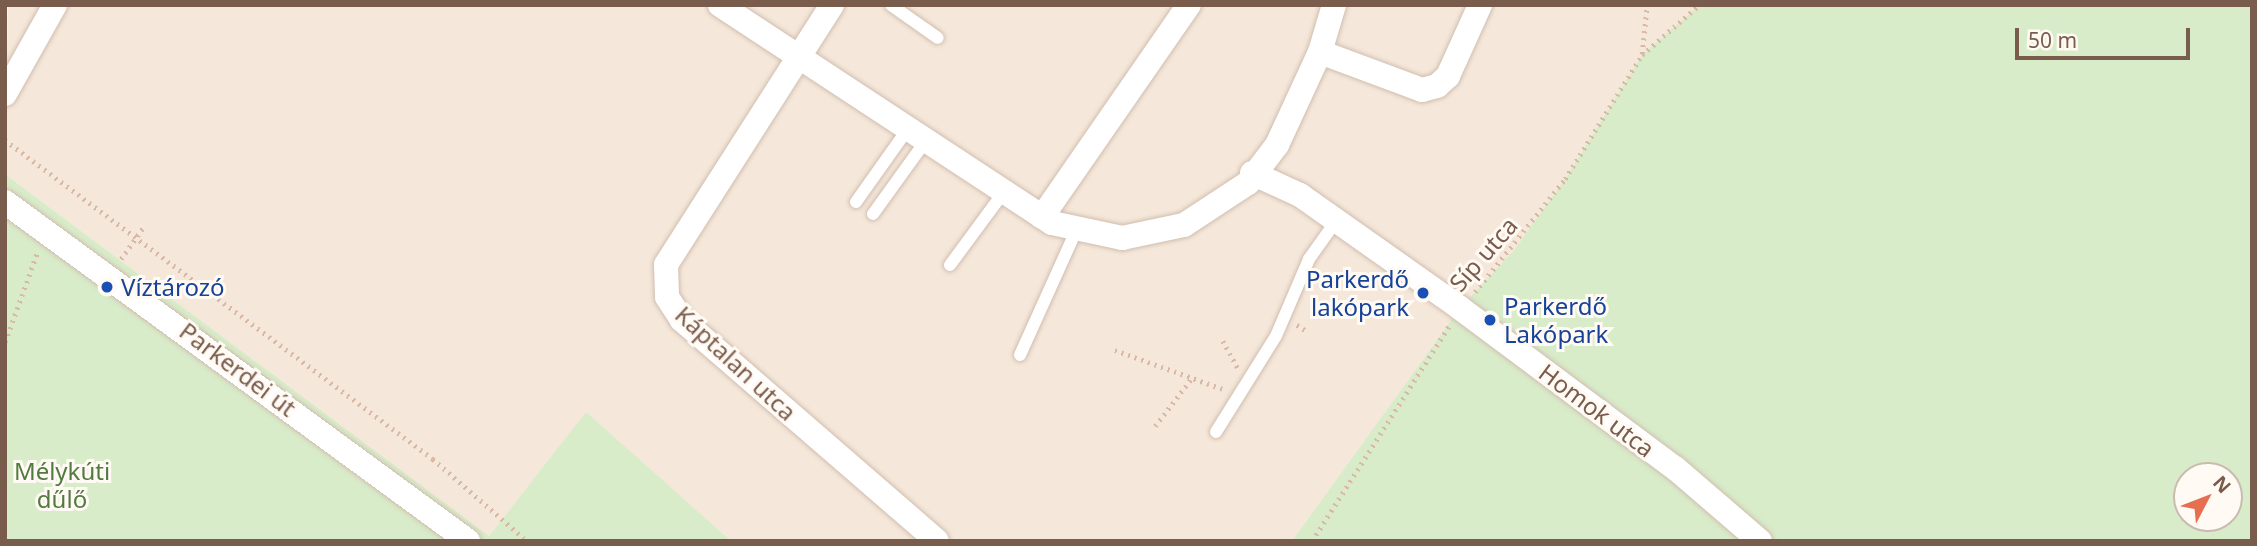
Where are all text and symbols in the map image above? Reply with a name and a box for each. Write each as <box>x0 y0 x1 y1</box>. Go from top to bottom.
scale bar <box>2019 14 2194 58</box>
text: 50 m <box>2028 26 2077 54</box>
street label: Síp utca <box>1443 211 1523 297</box>
place label: Parkerdő lakópark <box>1306 265 1409 321</box>
place label: Víztározó <box>121 273 225 301</box>
marker: Víztározó <box>99 279 115 295</box>
marker: Parkerdő lakópark <box>1415 285 1431 301</box>
place label: Parkerdő Lakópark <box>1504 292 1608 348</box>
street label: Káptalan utca <box>670 300 802 426</box>
marker: Parkerdő Lakópark <box>1482 312 1498 328</box>
street label: Parkerdei út <box>174 316 302 422</box>
street label: Homok utca <box>1534 357 1660 463</box>
park label: Mélykúti dűlő <box>14 457 110 513</box>
north arrow <box>2173 462 2243 532</box>
text: N <box>2207 470 2237 499</box>

